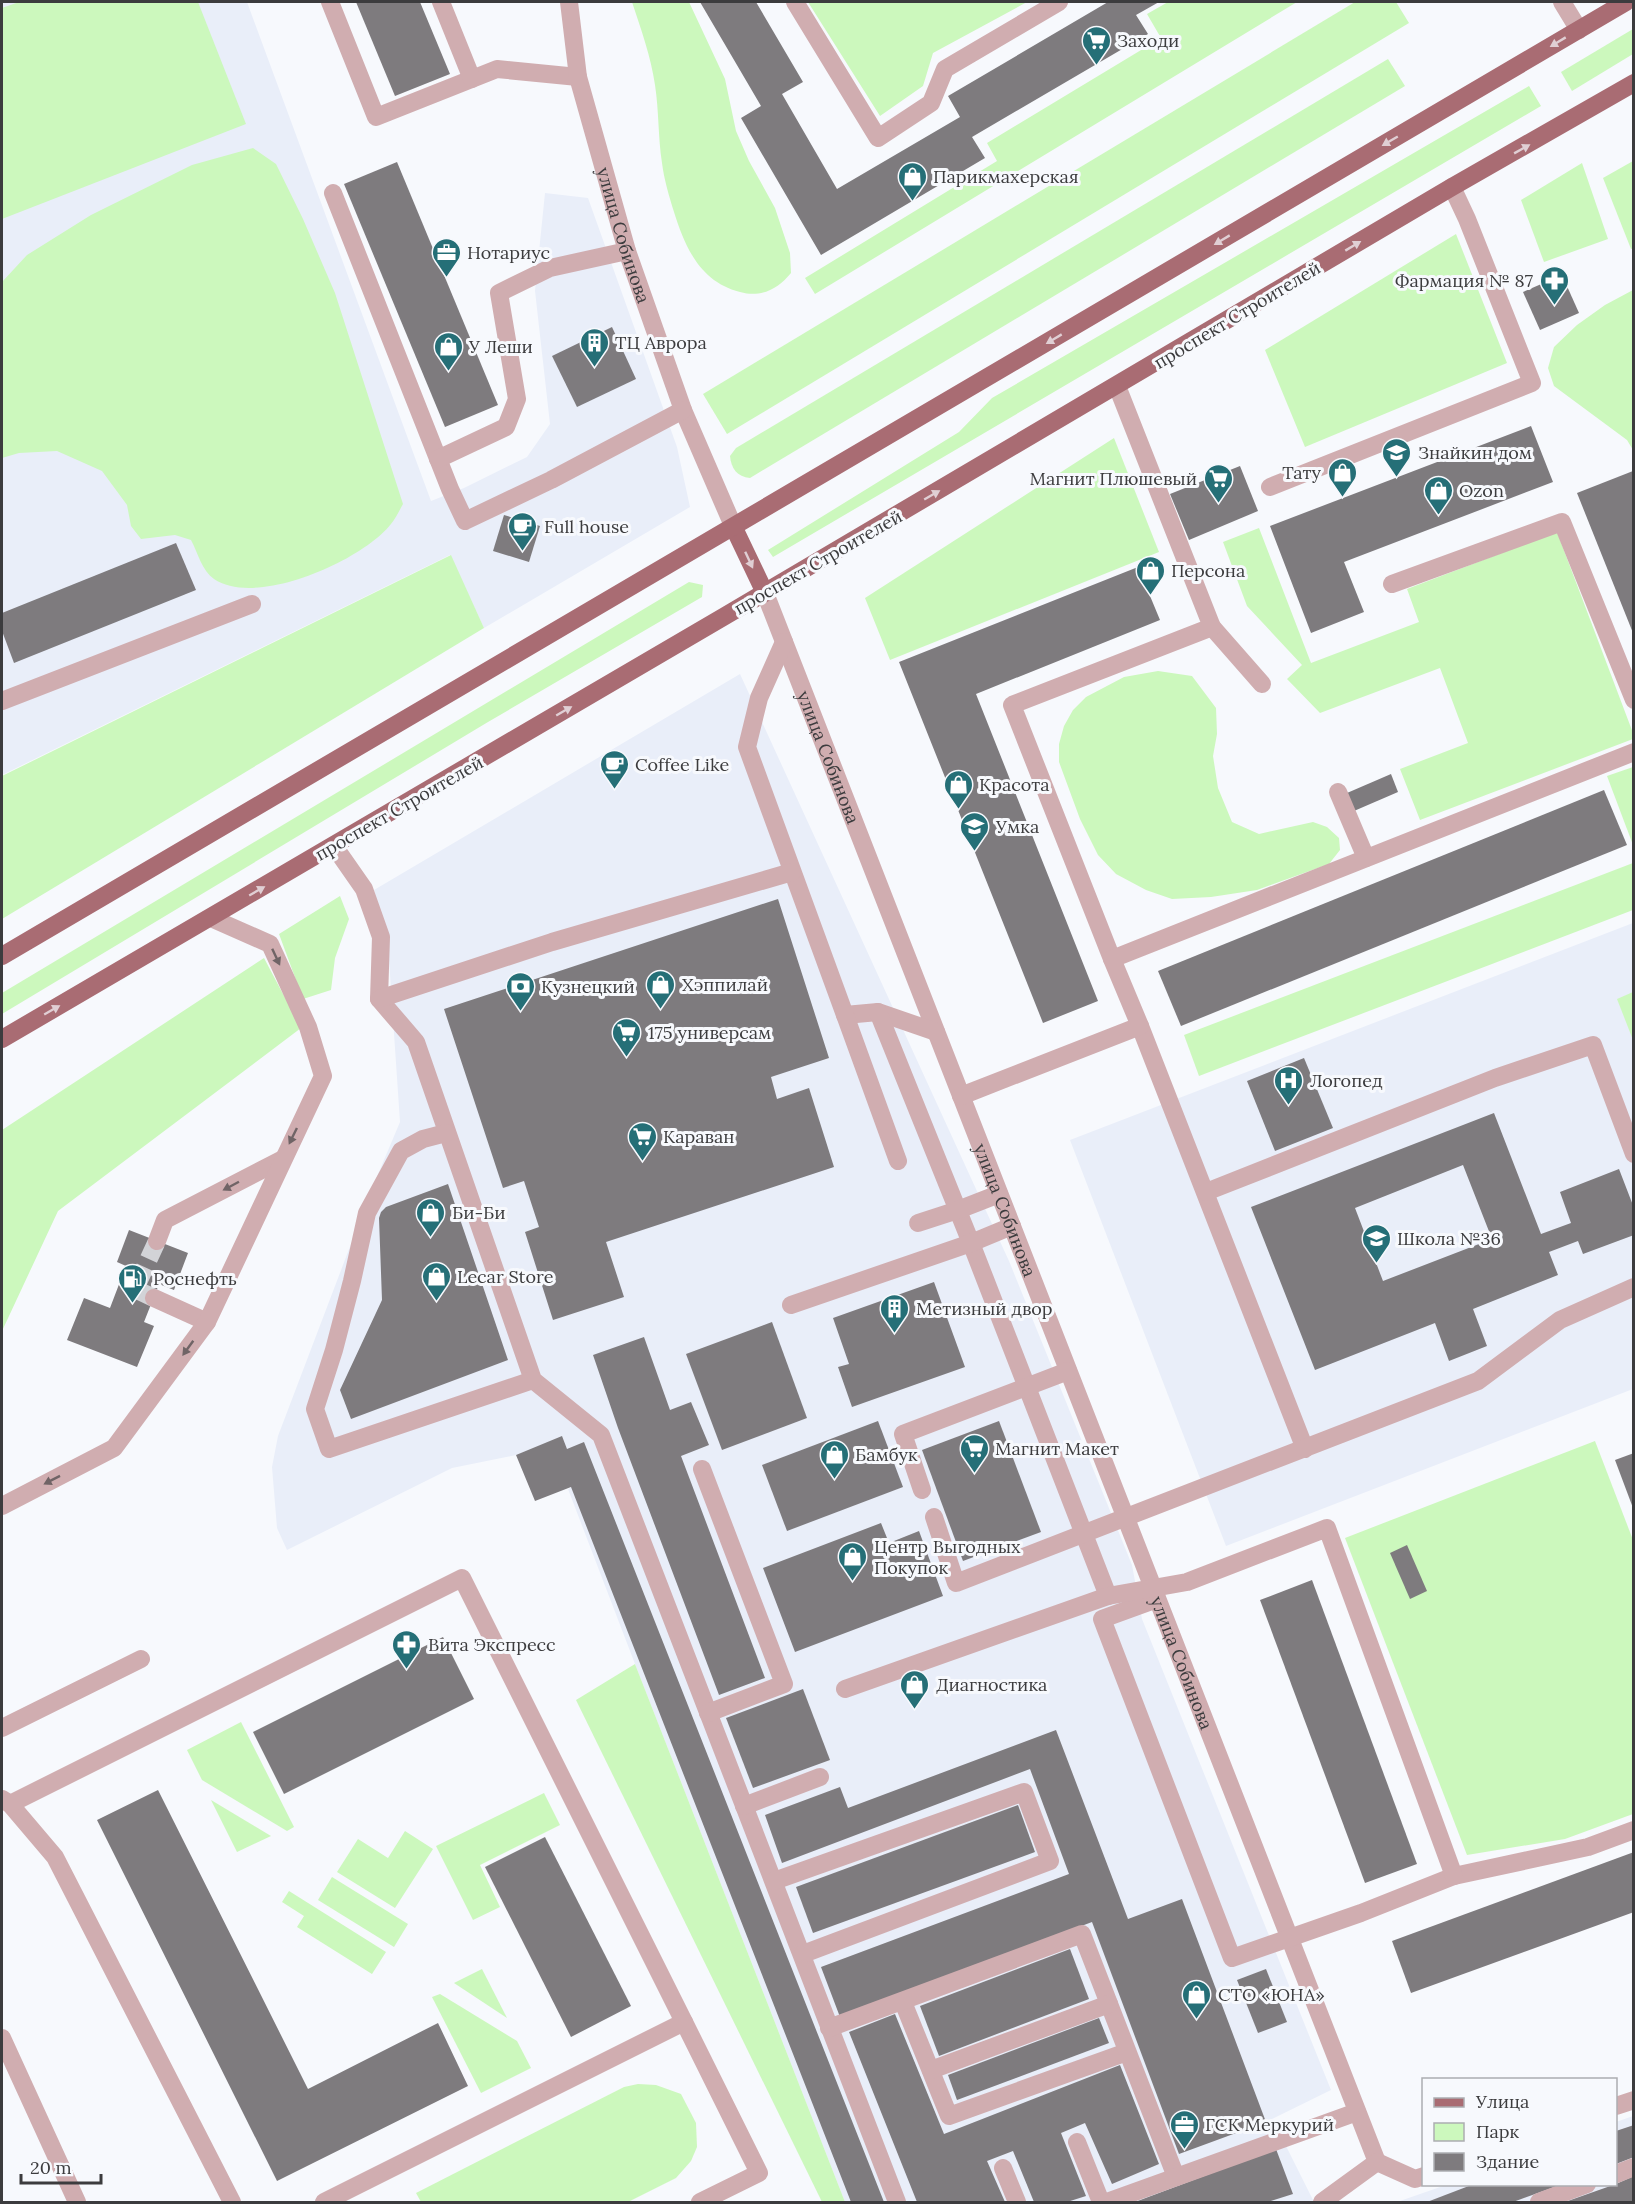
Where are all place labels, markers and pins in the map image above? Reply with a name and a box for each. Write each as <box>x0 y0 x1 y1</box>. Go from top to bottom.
supermarket icon: Заходи <box>1080 24 1112 66</box>
place label: Заходи <box>1117 29 1179 52</box>
shop icon: Парикмахерская <box>896 160 928 202</box>
place label: Парикмахерская <box>933 165 1078 188</box>
office icon: Нотариус <box>430 236 462 278</box>
place label: Нотариус <box>467 241 550 264</box>
pharmacy icon: Фармация № 87 <box>1538 264 1570 306</box>
place label: Фармация № 87 <box>1395 269 1533 292</box>
building icon: ТЦ Аврора <box>578 326 610 368</box>
shop icon: У Леши <box>432 330 464 372</box>
place label: ТЦ Аврора <box>615 331 707 354</box>
place label: У Леши <box>468 335 533 358</box>
school or university icon: Знайкин дом <box>1381 436 1413 478</box>
place label: Знайкин дом <box>1418 441 1532 464</box>
shop icon: Тату <box>1326 456 1358 498</box>
place label: Тату <box>1282 461 1321 484</box>
supermarket icon: Магнит Плюшевый <box>1202 462 1234 504</box>
place label: Магнит Плюшевый <box>1029 467 1197 490</box>
shop icon: Ozon <box>1422 474 1454 516</box>
place label: Ozon <box>1459 479 1504 502</box>
cafe icon: Full house <box>507 510 539 552</box>
place label: Full house <box>544 515 629 538</box>
shop icon: Персона <box>1134 554 1166 596</box>
place label: Персона <box>1171 559 1245 582</box>
cafe icon: Coffee Like <box>598 748 630 790</box>
place label: Coffee Like <box>635 753 729 776</box>
shop icon: Красота <box>942 768 974 810</box>
place label: Красота <box>979 773 1050 796</box>
school or university icon: Умка <box>959 810 991 852</box>
place label: Умка <box>995 815 1039 838</box>
shop icon: Хэппилай <box>645 968 677 1010</box>
bank icon: Кузнецкий <box>504 970 536 1012</box>
place label: Хэппилай <box>682 973 768 996</box>
place label: Кузнецкий <box>541 975 635 998</box>
supermarket icon: 175 универсам <box>611 1016 643 1058</box>
place label: 175 универсам <box>648 1021 771 1044</box>
hospital icon: Логопед <box>1273 1064 1305 1106</box>
place label: Логопед <box>1310 1069 1383 1092</box>
supermarket icon: Караван <box>626 1120 658 1162</box>
place label: Караван <box>663 1125 734 1148</box>
shop icon: Би-Би <box>415 1196 447 1238</box>
place label: Би-Би <box>452 1201 505 1224</box>
school or university icon: Школа №36 <box>1360 1222 1392 1264</box>
place label: Школа №36 <box>1397 1227 1501 1250</box>
shop icon: Lecar Store <box>420 1260 452 1302</box>
fuel station icon: Роснефть <box>116 1262 148 1304</box>
place label: Lecar Store <box>457 1265 554 1288</box>
place label: Роснефть <box>153 1267 237 1290</box>
building icon: Метизный двор <box>879 1292 911 1334</box>
place label: Метизный двор <box>916 1297 1053 1320</box>
supermarket icon: Магнит Макет <box>958 1432 990 1474</box>
place label: Магнит Макет <box>995 1437 1119 1460</box>
shop icon: Бамбук <box>818 1438 850 1480</box>
place label: Бамбук <box>855 1443 918 1466</box>
place label: Центр Выгодных Покупок <box>874 1535 1021 1579</box>
shop icon: Центр Выгодных Покупок <box>837 1540 869 1582</box>
pharmacy icon: Вита Экспресс <box>391 1628 423 1670</box>
place label: Вита Экспресс <box>428 1633 556 1656</box>
shop icon: Диагностика <box>899 1668 931 1710</box>
place label: Диагностика <box>936 1673 1047 1696</box>
shop icon: СТО «ЮНА» <box>1181 1978 1213 2020</box>
place label: СТО «ЮНА» <box>1218 1983 1325 2006</box>
office icon: ГСК Меркурий <box>1168 2108 1200 2150</box>
place label: ГСК Меркурий <box>1205 2113 1334 2136</box>

